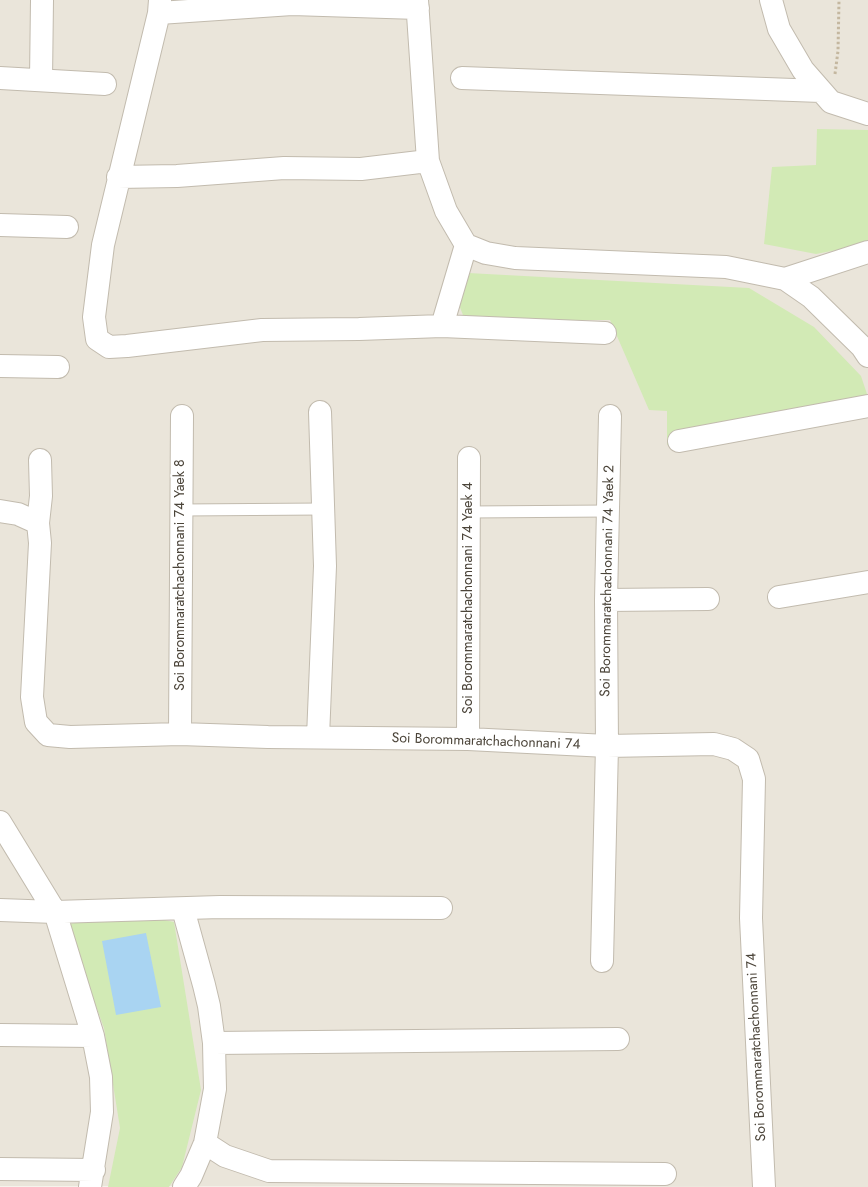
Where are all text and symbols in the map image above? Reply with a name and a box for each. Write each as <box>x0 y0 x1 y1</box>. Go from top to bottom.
street label: Soi Borommaratchachonnani 74 Yaek 8 <box>173 459 189 691</box>
street label: Soi Borommaratchachonnani 74 Yaek 2 <box>598 465 618 697</box>
street label: Soi Borommaratchachonnani 74 Yaek 4 <box>461 482 477 714</box>
street label: Soi Borommaratchachonnani 74 <box>391 730 581 754</box>
street label: Soi Borommaratchachonnani 74 <box>744 952 770 1142</box>

